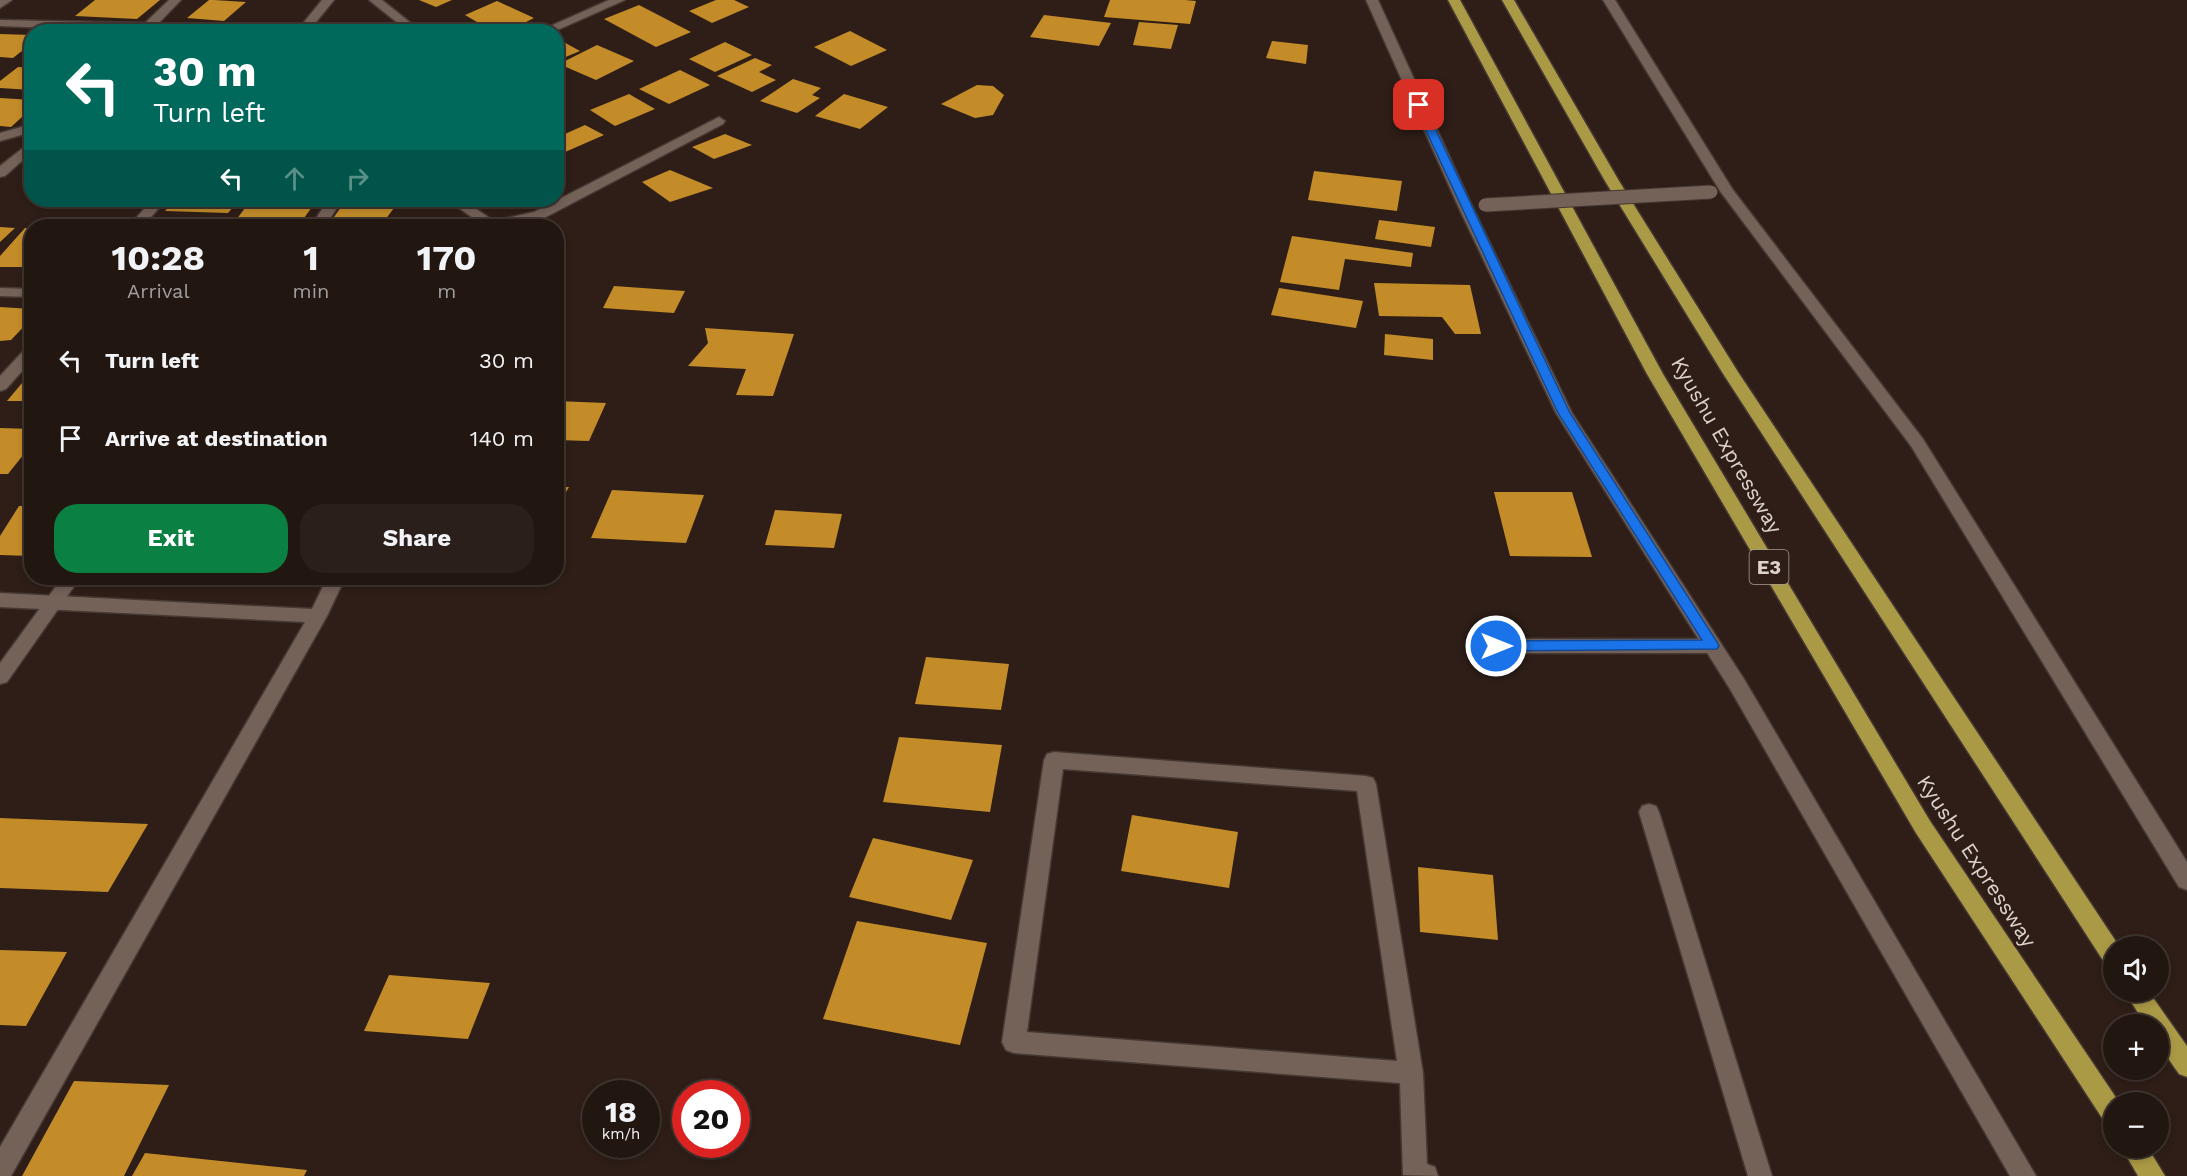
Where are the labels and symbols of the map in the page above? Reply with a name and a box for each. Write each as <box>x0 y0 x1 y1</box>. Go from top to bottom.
pin <box>1393 79 1444 130</box>
street label: Kyushu Expressway <box>1666 352 1788 538</box>
road number: E3 <box>1750 550 1788 584</box>
position arrow <box>1464 614 1528 678</box>
street label: Kyushu Expressway <box>1912 770 2042 952</box>
speed limit sign: 20 <box>672 1080 750 1158</box>

